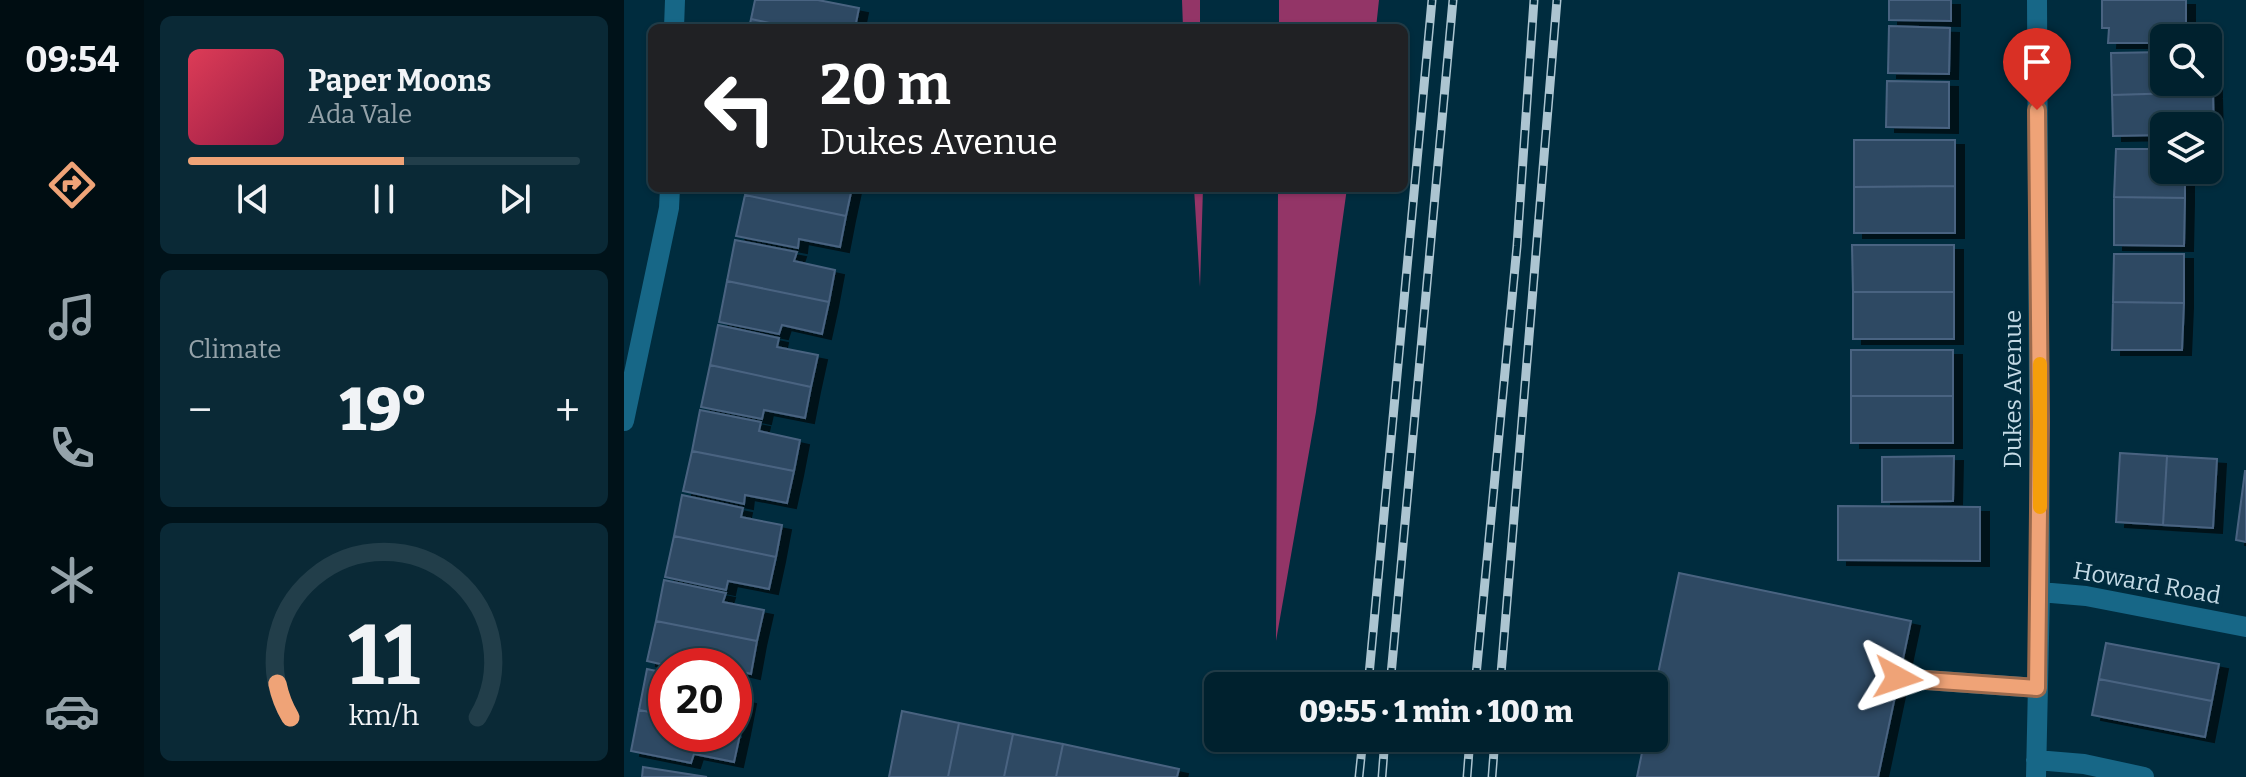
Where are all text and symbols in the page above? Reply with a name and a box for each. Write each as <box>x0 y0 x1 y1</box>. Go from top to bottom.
map controls <box>2150 24 2222 184</box>
button: search <box>2150 24 2222 96</box>
pin <box>2003 28 2071 110</box>
text: 09:54 <box>25 38 119 82</box>
icon: arrive <box>2015 40 2059 84</box>
text: 20 m <box>820 52 951 119</box>
icon: left <box>688 56 792 160</box>
text: Paper Moons <box>308 63 491 99</box>
text: Ada Vale <box>308 99 412 130</box>
button: layers <box>2150 112 2222 184</box>
text: Dukes Avenue <box>820 120 1058 164</box>
icon: directions <box>44 157 100 213</box>
icon: previous <box>231 177 275 221</box>
icon: pause <box>362 177 406 221</box>
icon: next <box>493 177 537 221</box>
icon: music <box>44 289 100 345</box>
street label: Dukes Avenue <box>1999 310 2027 468</box>
text: Climate <box>188 334 282 365</box>
text: 19° <box>339 374 428 446</box>
text: − <box>188 384 212 437</box>
text: + <box>555 384 580 437</box>
icon: phone <box>44 420 100 476</box>
icon: climate <box>44 552 100 608</box>
street label: Howard Road <box>2071 556 2223 610</box>
text: 11 <box>348 606 420 706</box>
position arrow <box>1856 636 1940 720</box>
speed limit sign: 20 <box>648 648 752 752</box>
icon: car <box>44 683 100 739</box>
text: 09:55 · 1 min · 100 m <box>1299 694 1573 730</box>
text: km/h <box>349 698 420 733</box>

